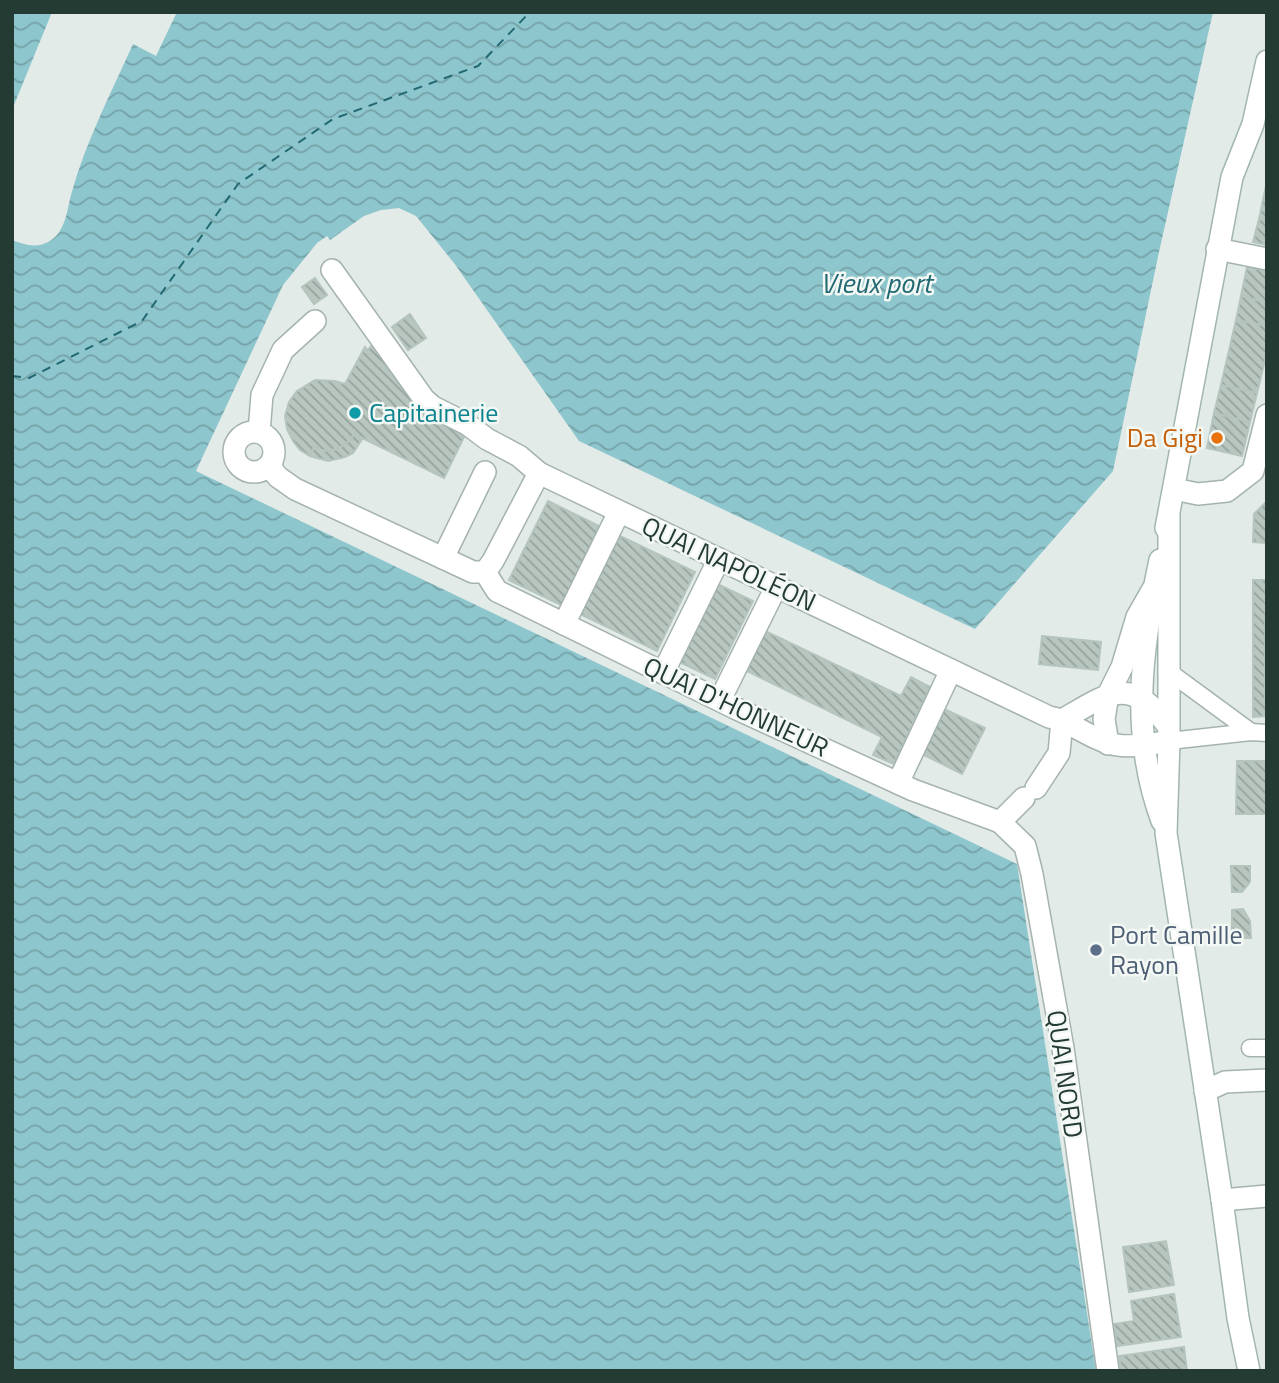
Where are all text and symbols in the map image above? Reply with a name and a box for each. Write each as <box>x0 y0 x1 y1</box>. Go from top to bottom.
water label: Vieux port <box>820 261 935 304</box>
place label: Capitainerie <box>369 393 498 432</box>
marker: Capitainerie <box>347 405 363 421</box>
place label: Da Gigi <box>1127 418 1203 457</box>
marker: Da Gigi <box>1209 430 1225 446</box>
street label: QUAI NAPOLÉON <box>636 506 823 621</box>
street label: QUAI D'HONNEUR <box>637 647 835 767</box>
place label: Port Camille Rayon <box>1110 915 1243 984</box>
marker: Port Camille Rayon <box>1088 942 1104 958</box>
street label: QUAI NORD <box>1037 1007 1094 1140</box>

